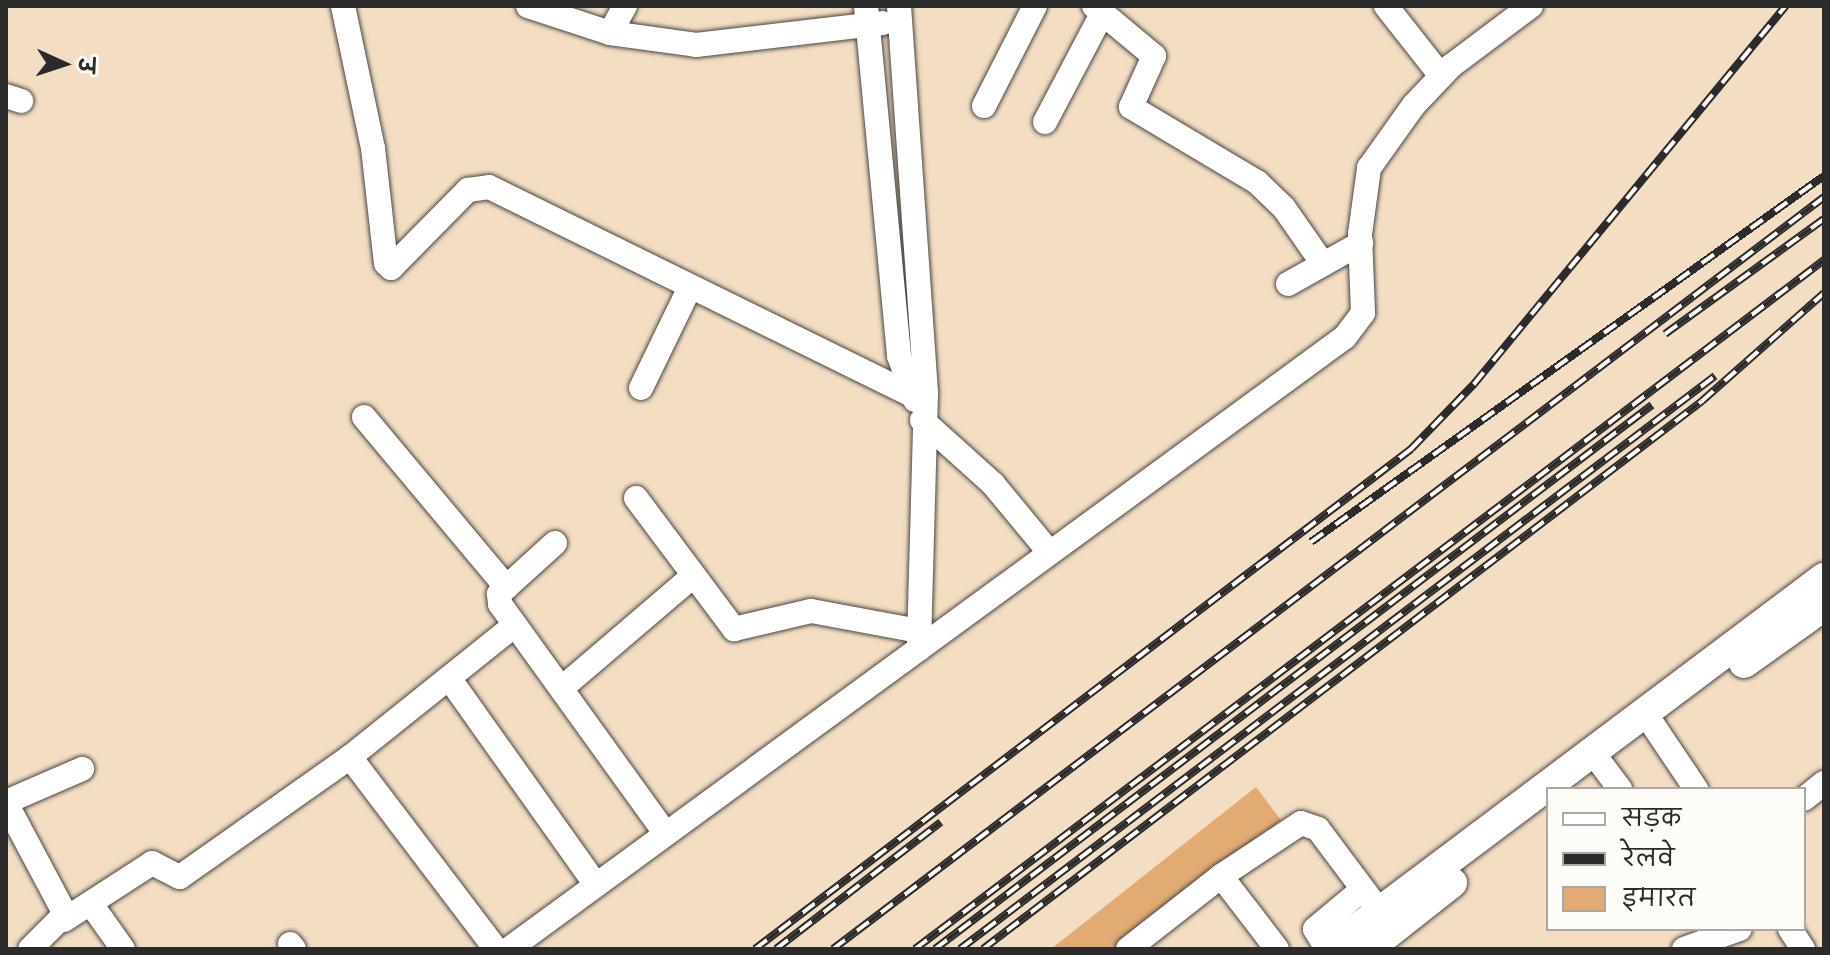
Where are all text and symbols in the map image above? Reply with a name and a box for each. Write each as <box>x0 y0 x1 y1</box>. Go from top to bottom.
north arrow <box>24 24 104 104</box>
text: उ <box>72 57 105 73</box>
legend <box>1546 787 1806 931</box>
text: सड़क <box>1622 798 1681 834</box>
text: रेलवे <box>1622 838 1675 874</box>
text: इमारत <box>1622 878 1695 914</box>

